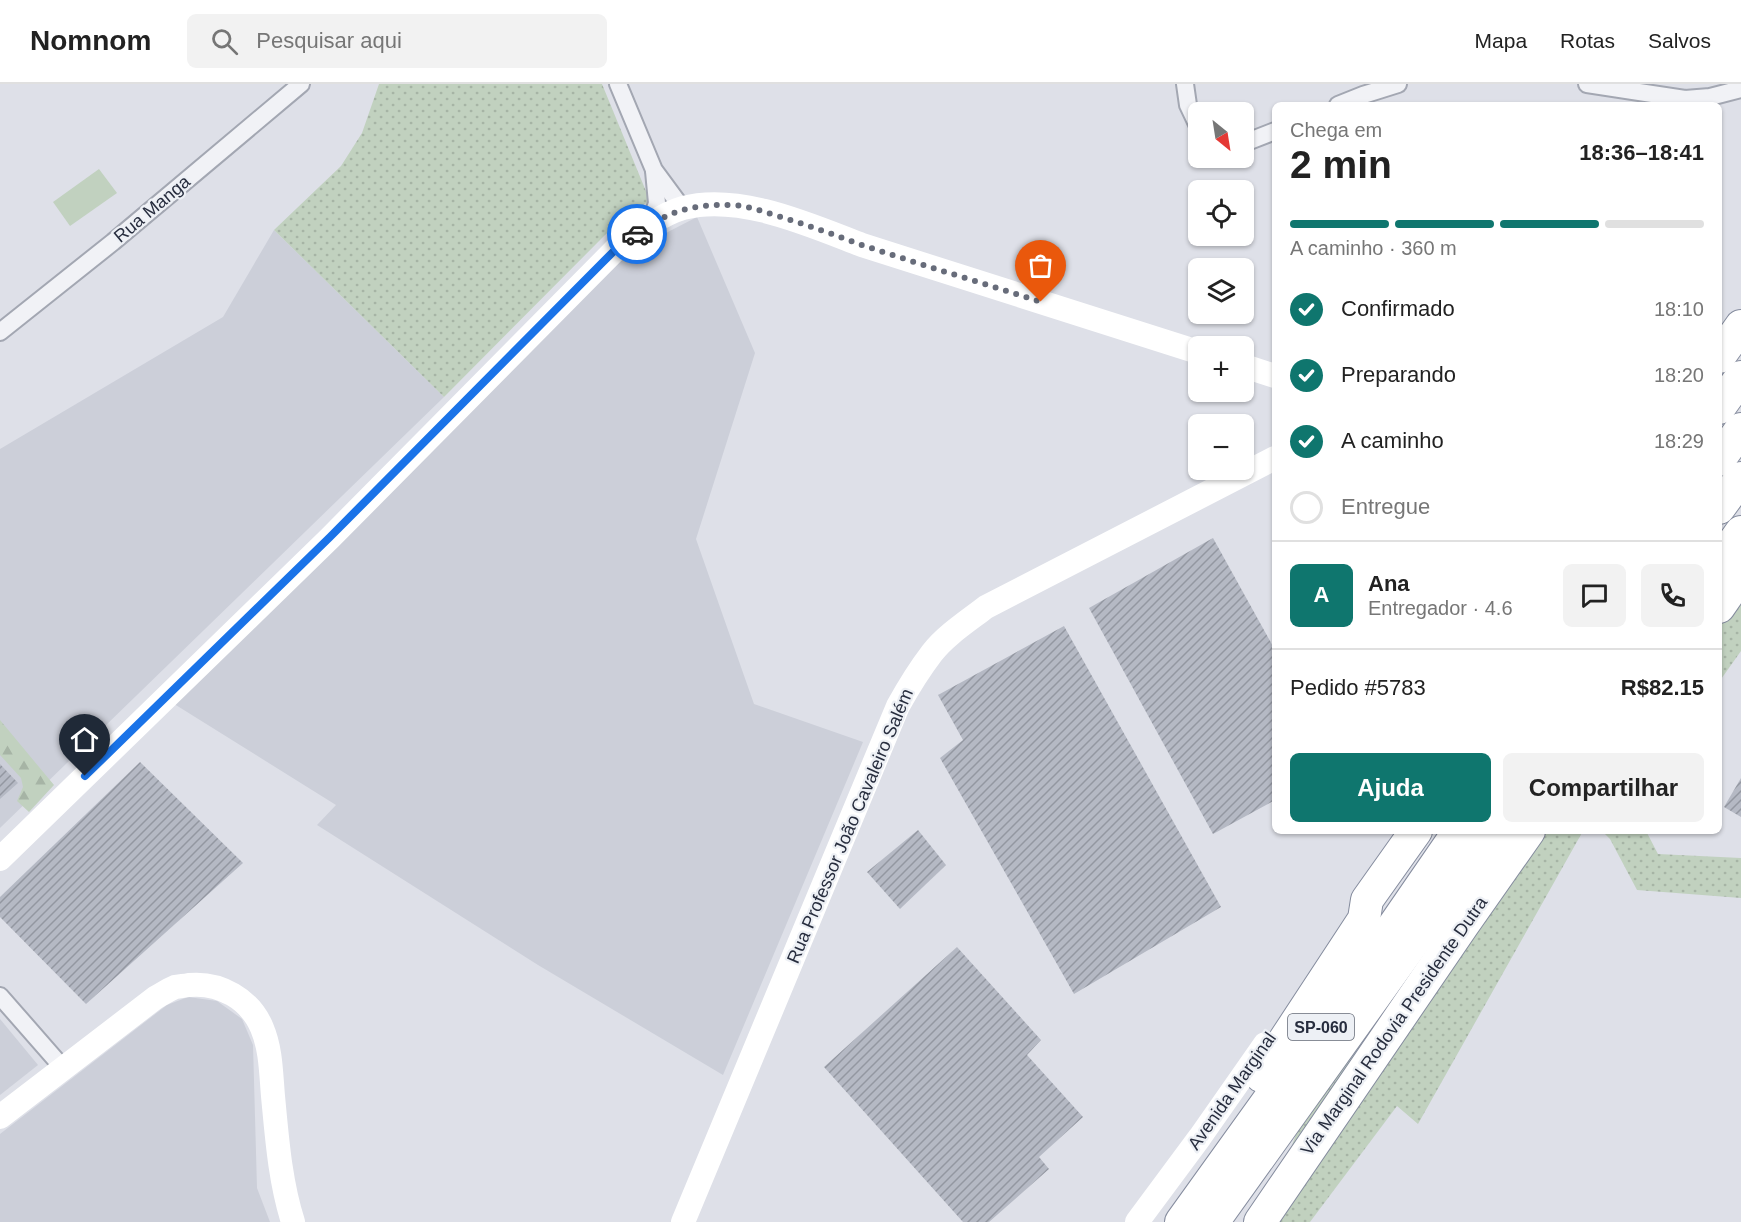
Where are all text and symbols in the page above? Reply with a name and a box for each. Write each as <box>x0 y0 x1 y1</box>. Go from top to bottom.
search box <box>187 14 607 68</box>
text: Nomnom <box>30 25 151 56</box>
icon: search <box>208 25 241 58</box>
text: Pesquisar aqui <box>256 28 402 53</box>
text: Mapa <box>1475 29 1527 52</box>
text: Rotas <box>1560 29 1615 52</box>
text: Salvos <box>1648 29 1711 52</box>
north arrow <box>1188 102 1254 168</box>
map controls <box>1188 102 1254 480</box>
text: Chega em <box>1290 119 1382 141</box>
text: 18:36–18:41 <box>1579 140 1704 165</box>
text: 2 min <box>1290 143 1392 186</box>
street label: Rua Manga <box>110 171 195 247</box>
button: locate <box>1188 180 1254 246</box>
courier <box>607 204 667 264</box>
icon: car <box>621 218 654 251</box>
text: A caminho · 360 m <box>1290 237 1457 259</box>
pin <box>1015 240 1066 302</box>
icon: bag <box>1024 249 1057 282</box>
button: layers <box>1188 258 1254 324</box>
icon: check <box>1290 293 1323 326</box>
text: Confirmado <box>1341 296 1455 321</box>
text: 18:10 <box>1654 298 1704 320</box>
button: + <box>1188 336 1254 402</box>
icon: check <box>1290 359 1323 392</box>
text: Preparando <box>1341 362 1456 387</box>
text: 18:20 <box>1654 364 1704 386</box>
button: − <box>1188 414 1254 480</box>
icon: check <box>1290 425 1323 458</box>
text: A caminho <box>1341 428 1444 453</box>
text: 18:29 <box>1654 430 1704 452</box>
text: Entregue <box>1341 494 1430 519</box>
button: chat <box>1563 564 1626 627</box>
button: phone <box>1641 564 1704 627</box>
text: Ana <box>1368 571 1410 596</box>
text: A <box>1314 582 1329 607</box>
text: Entregador · 4.6 <box>1368 597 1513 619</box>
text: Pedido #5783 <box>1290 675 1426 700</box>
text: R$82.15 <box>1621 675 1704 700</box>
street label: Rua Professor João Cavaleiro Salém <box>783 686 917 966</box>
pin <box>59 714 110 776</box>
icon: home <box>68 723 101 756</box>
button: Ajuda <box>1290 753 1491 822</box>
button: Compartilhar <box>1503 753 1704 822</box>
street label: Via Marginal Rodovia Presidente Dutra <box>1297 892 1492 1159</box>
road number: SP-060 <box>1288 1014 1354 1040</box>
street label: Avenida Marginal <box>1184 1028 1280 1154</box>

